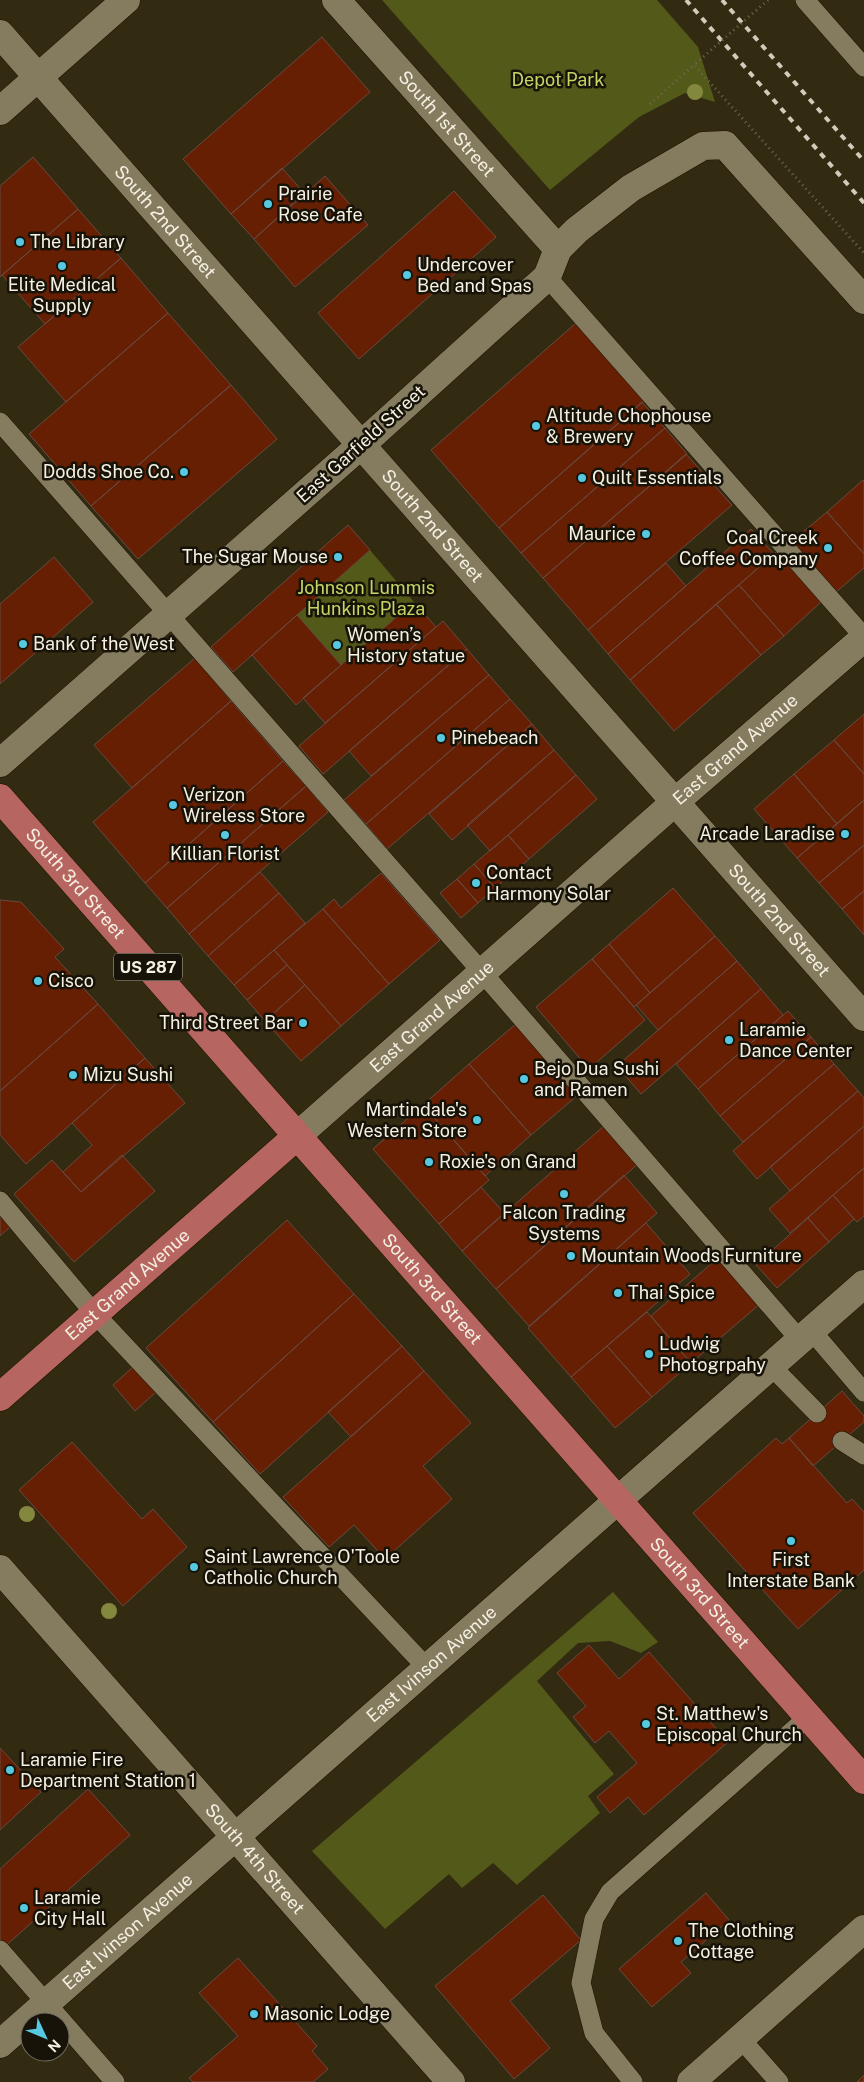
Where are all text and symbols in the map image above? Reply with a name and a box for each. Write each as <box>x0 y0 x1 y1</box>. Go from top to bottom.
street label: South 1st Street <box>394 66 500 181</box>
park label: Depot Park <box>512 69 604 90</box>
street label: South 2nd Street <box>110 161 221 282</box>
place label: Prairie Rose Cafe <box>278 183 363 225</box>
marker: Prairie Rose Cafe <box>262 198 274 210</box>
place label: The Library <box>30 231 125 252</box>
marker: The Library <box>14 236 26 248</box>
place label: Undercover Bed and Spas <box>417 254 532 296</box>
marker: Elite Medical Supply <box>56 260 68 272</box>
marker: Undercover Bed and Spas <box>401 269 413 281</box>
place label: Elite Medical Supply <box>8 274 116 316</box>
street label: East Garfield Street <box>292 380 429 507</box>
place label: Altitude Chophouse & Brewery <box>546 405 712 447</box>
marker: Altitude Chophouse & Brewery <box>530 420 542 432</box>
place label: Dodds Shoe Co. <box>43 461 174 482</box>
street label: South 2nd Street <box>378 465 488 586</box>
marker: Dodds Shoe Co. <box>178 466 190 478</box>
place label: Quilt Essentials <box>592 467 722 488</box>
marker: Quilt Essentials <box>576 472 588 484</box>
place label: Maurice <box>568 523 636 544</box>
place label: Coal Creek Coffee Company <box>679 527 818 569</box>
marker: Maurice <box>640 528 652 540</box>
marker: Coal Creek Coffee Company <box>822 542 834 554</box>
place label: The Sugar Mouse <box>182 546 328 567</box>
marker: The Sugar Mouse <box>332 551 344 563</box>
park label: Johnson Lummis Hunkins Plaza <box>297 577 435 619</box>
place label: Women’s History statue <box>347 624 465 666</box>
place label: Bank of the West <box>33 633 175 654</box>
marker: Bank of the West <box>17 638 29 650</box>
marker: Women’s History statue <box>331 639 343 651</box>
street label: East Grand Avenue <box>668 689 802 809</box>
place label: Pinebeach <box>451 727 538 748</box>
marker: Pinebeach <box>435 732 447 744</box>
place label: Verizon Wireless Store <box>183 784 305 826</box>
marker: Verizon Wireless Store <box>167 799 179 811</box>
place label: Arcade Laradise <box>699 823 835 844</box>
street label: South 3rd Street <box>21 824 130 943</box>
marker: Arcade Laradise <box>839 828 851 840</box>
marker: Killian Florist <box>219 829 231 841</box>
place label: Killian Florist <box>170 843 280 864</box>
street label: South 2nd Street <box>724 859 835 981</box>
place label: Contact Harmony Solar <box>486 862 611 904</box>
marker: Contact Harmony Solar <box>470 877 482 889</box>
road number: US 287 <box>114 954 182 980</box>
street label: East Grand Avenue <box>365 956 498 1077</box>
place label: Cisco <box>48 970 94 991</box>
marker: Cisco <box>32 975 44 987</box>
place label: Third Street Bar <box>159 1012 293 1033</box>
marker: Third Street Bar <box>297 1017 309 1029</box>
place label: Laramie Dance Center <box>739 1019 853 1061</box>
marker: Laramie Dance Center <box>723 1034 735 1046</box>
place label: Bejo Dua Sushi and Ramen <box>534 1058 659 1100</box>
place label: Mizu Sushi <box>83 1064 173 1085</box>
marker: Mizu Sushi <box>67 1069 79 1081</box>
marker: Bejo Dua Sushi and Ramen <box>518 1073 530 1085</box>
place label: Martindale's Western Store <box>347 1099 467 1141</box>
marker: Martindale's Western Store <box>471 1114 483 1126</box>
place label: Roxie's on Grand <box>439 1151 576 1172</box>
marker: Roxie's on Grand <box>423 1156 435 1168</box>
marker: Falcon Trading Systems <box>558 1188 570 1200</box>
place label: Falcon Trading Systems <box>502 1202 626 1244</box>
street label: East Grand Avenue <box>61 1224 194 1345</box>
street label: South 3rd Street <box>378 1229 487 1348</box>
place label: Mountain Woods Furniture <box>581 1245 802 1266</box>
marker: Mountain Woods Furniture <box>565 1250 577 1262</box>
place label: Thai Spice <box>628 1282 715 1303</box>
marker: Thai Spice <box>612 1287 624 1299</box>
place label: Ludwig Photogrpahy <box>659 1333 766 1375</box>
marker: Ludwig Photogrpahy <box>643 1348 655 1360</box>
street label: South 3rd Street <box>646 1533 754 1652</box>
marker: First Interstate Bank <box>785 1535 797 1547</box>
place label: Saint Lawrence O'Toole Catholic Church <box>204 1546 400 1588</box>
place label: First Interstate Bank <box>727 1549 855 1591</box>
marker: Saint Lawrence O'Toole Catholic Church <box>188 1561 200 1573</box>
street label: East Ivinson Avenue <box>362 1601 501 1727</box>
place label: St. Matthew's Episcopal Church <box>656 1703 802 1745</box>
marker: St. Matthew's Episcopal Church <box>640 1718 652 1730</box>
place label: Laramie Fire Department Station 1 <box>20 1749 196 1791</box>
marker: Laramie Fire Department Station 1 <box>4 1764 16 1776</box>
street label: South 4th Street <box>201 1799 309 1918</box>
street label: East Ivinson Avenue <box>58 1868 197 1994</box>
place label: Laramie City Hall <box>34 1887 106 1929</box>
marker: Laramie City Hall <box>18 1902 30 1914</box>
place label: The Clothing Cottage <box>688 1920 794 1962</box>
marker: The Clothing Cottage <box>672 1935 684 1947</box>
place label: Masonic Lodge <box>264 2003 390 2024</box>
marker: Masonic Lodge <box>248 2008 260 2020</box>
north arrow <box>20 2012 70 2062</box>
text: N <box>45 2037 64 2056</box>

